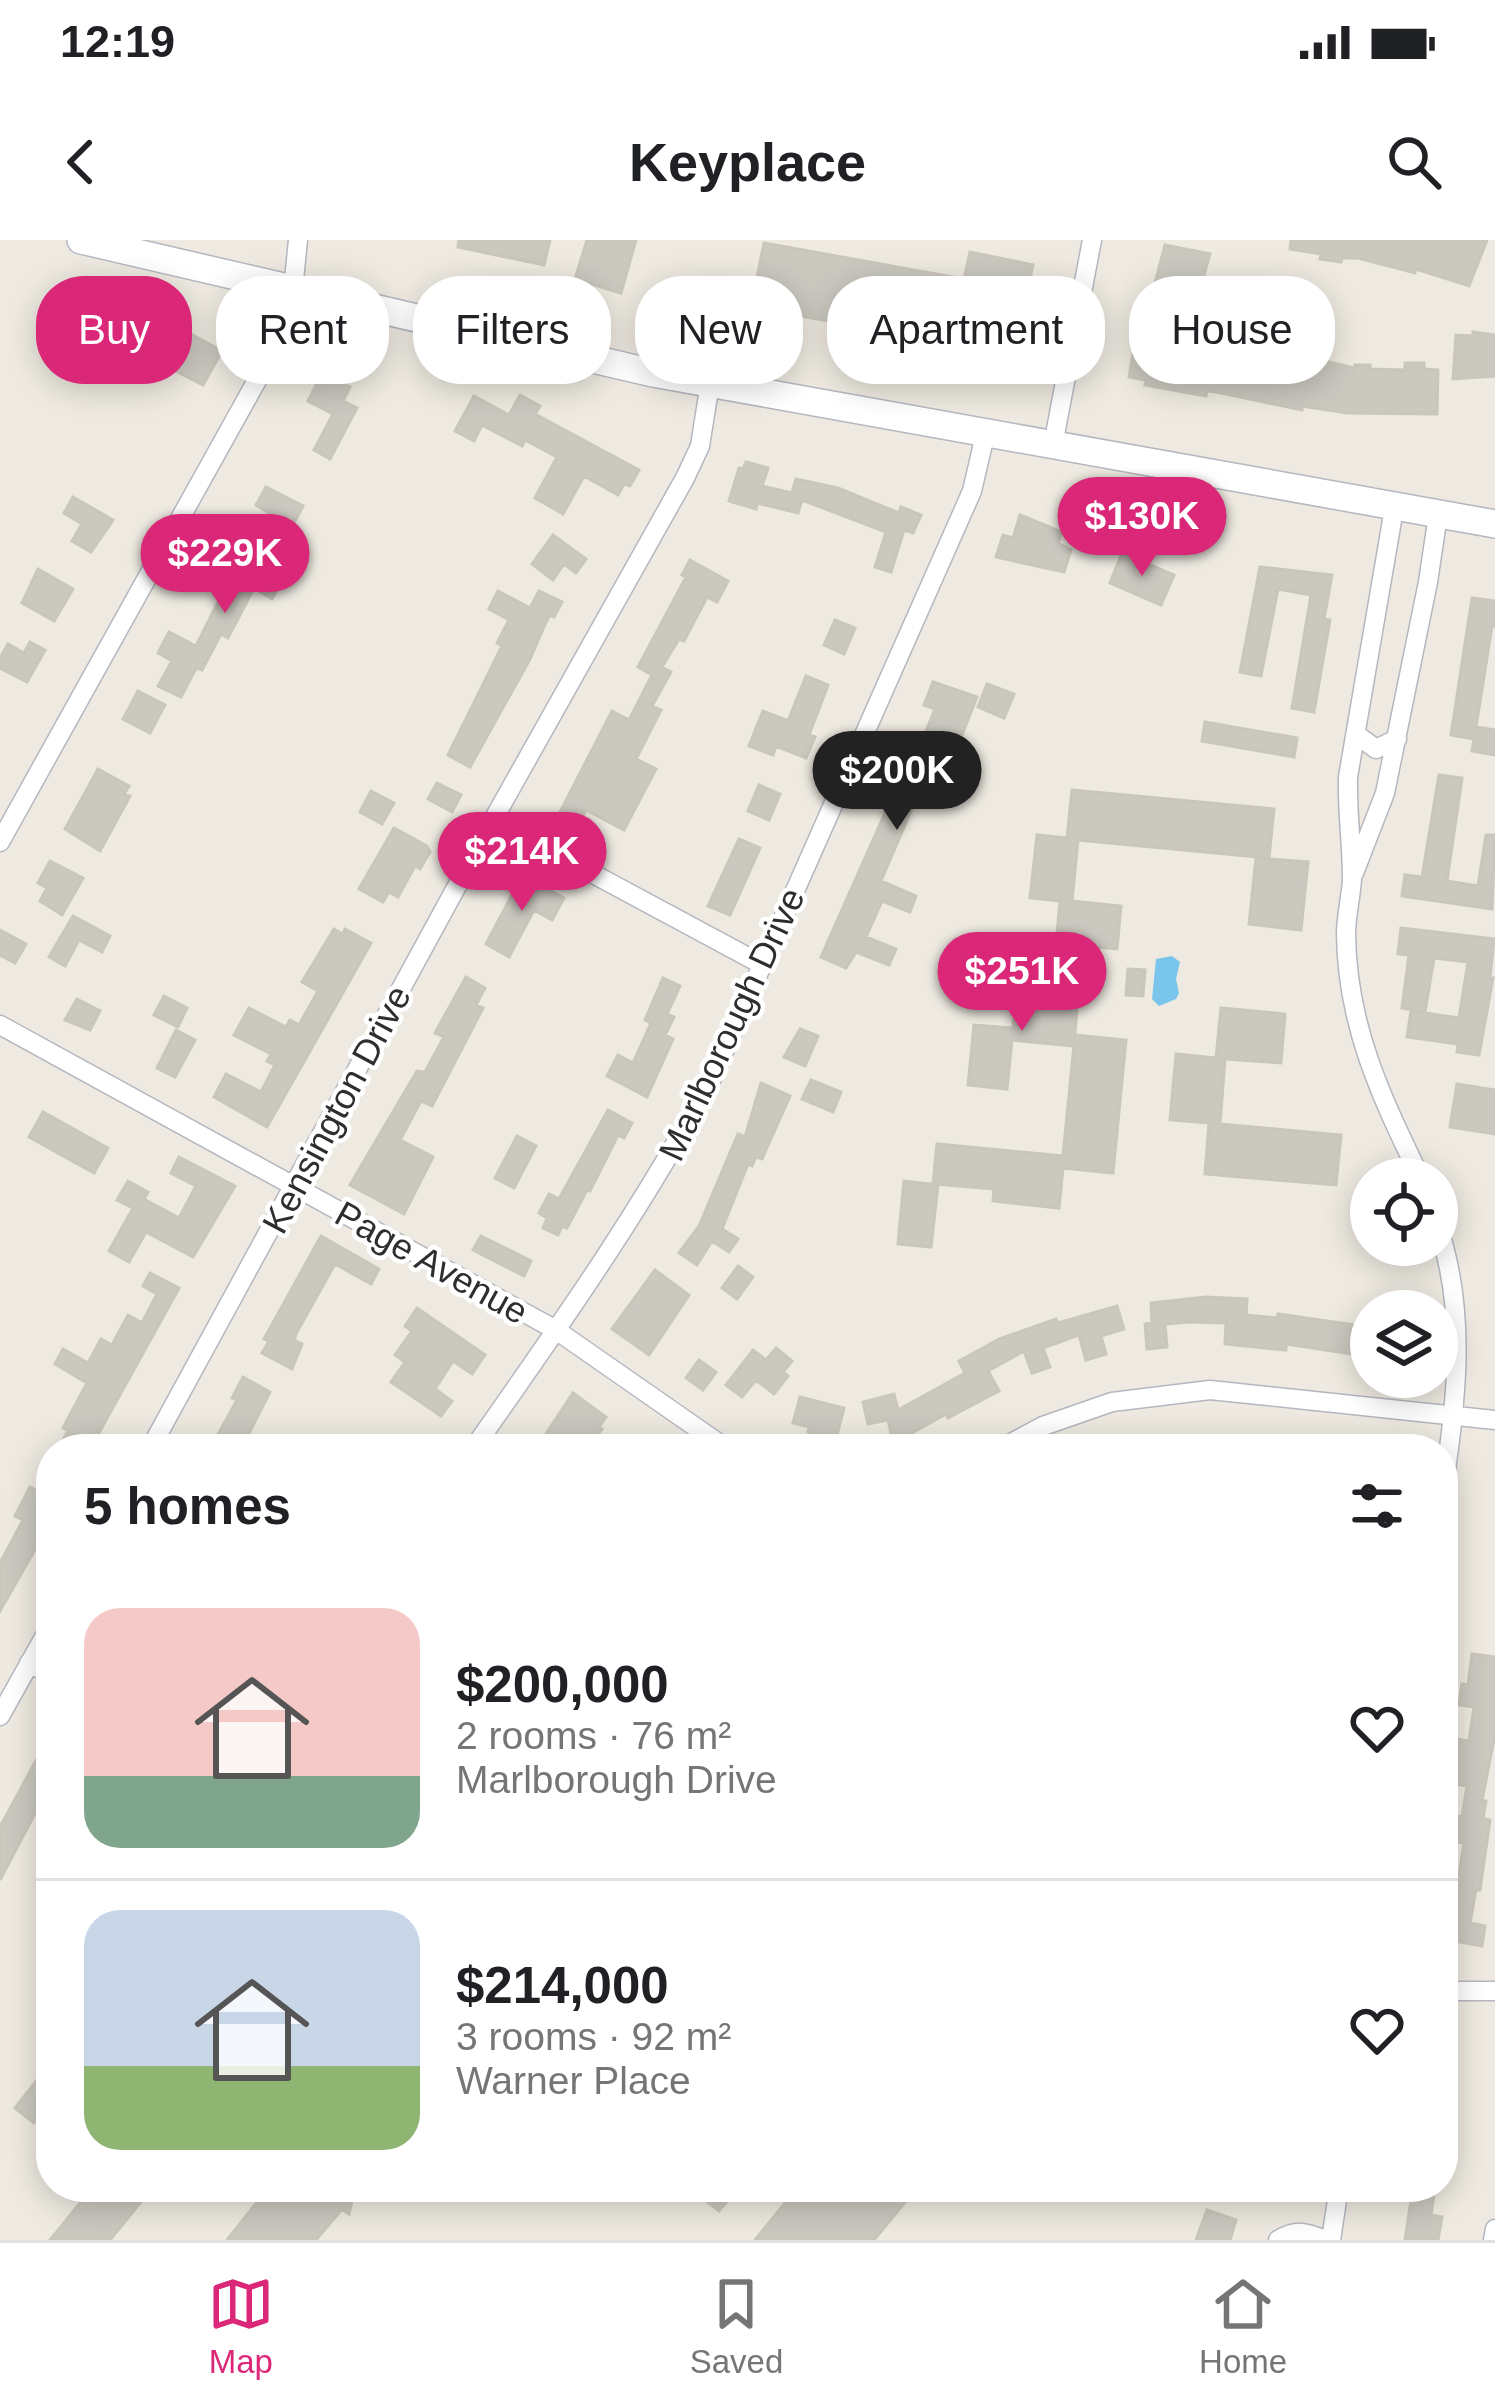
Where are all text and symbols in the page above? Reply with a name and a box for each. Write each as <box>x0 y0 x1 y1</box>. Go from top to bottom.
text: 12:19 <box>60 16 175 67</box>
icon: back <box>48 129 114 195</box>
icon: search <box>1381 129 1447 195</box>
text: Keyplace <box>629 132 866 192</box>
chip: Buy <box>36 276 192 384</box>
chip: Rent <box>216 276 389 384</box>
chip: Filters <box>413 276 611 384</box>
chip: New <box>635 276 803 384</box>
chip: Apartment <box>827 276 1105 384</box>
chip: House <box>1129 276 1335 384</box>
pin: $130K <box>1058 477 1226 579</box>
text: $130K <box>1085 494 1199 537</box>
pin: $229K <box>141 514 309 616</box>
text: $229K <box>168 531 282 574</box>
pin: $200K <box>813 731 981 833</box>
text: $200K <box>840 748 954 791</box>
pin: $214K <box>438 812 606 914</box>
text: $214K <box>465 829 579 872</box>
street label: Marlborough Drive <box>650 881 813 1167</box>
pin: $251K <box>938 932 1106 1034</box>
text: $251K <box>965 949 1079 992</box>
street label: Kensington Drive <box>254 979 419 1240</box>
map controls <box>1350 1158 1458 1398</box>
button: locate <box>1350 1158 1458 1266</box>
street label: Page Avenue <box>328 1193 535 1332</box>
button: layers <box>1350 1290 1458 1398</box>
icon: filters <box>1344 1473 1410 1539</box>
text: 5 homes <box>84 1478 291 1535</box>
icon: home <box>180 1656 324 1800</box>
text: $200,000 <box>456 1656 669 1713</box>
icon: heart <box>1344 1695 1410 1761</box>
text: 2 rooms · 76 m² <box>456 1714 731 1757</box>
text: Marlborough Drive <box>456 1758 777 1801</box>
text: $214,000 <box>456 1957 669 2014</box>
icon: home <box>180 1958 324 2102</box>
icon: heart <box>1344 1997 1410 2063</box>
text: 3 rooms · 92 m² <box>456 2015 731 2058</box>
text: Warner Place <box>456 2059 691 2102</box>
tab: Map <box>208 2271 274 2381</box>
tab: Saved <box>690 2271 783 2381</box>
tab: Home <box>1199 2271 1287 2381</box>

